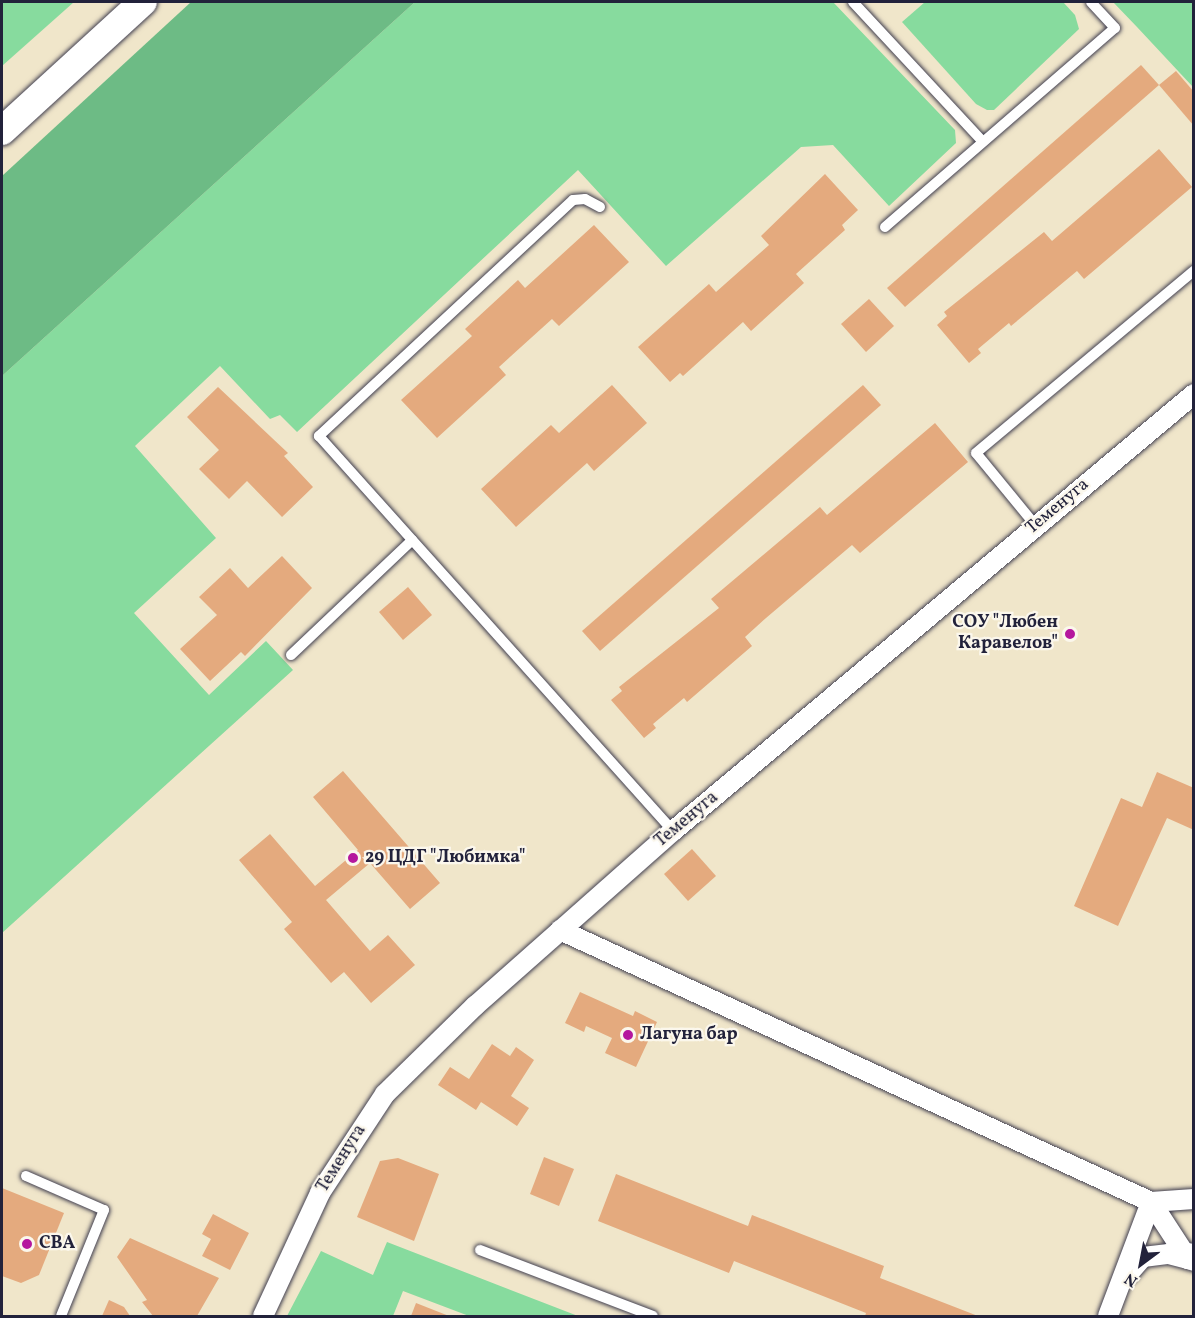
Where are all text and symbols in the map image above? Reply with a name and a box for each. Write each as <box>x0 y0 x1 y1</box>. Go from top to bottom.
street label: Теменуга <box>1022 474 1094 540</box>
place label: СОУ "Любен Каравелов" <box>952 613 1058 656</box>
marker: СОУ "Любен Каравелов" <box>1063 627 1077 641</box>
street label: Теменуга <box>651 787 723 853</box>
place label: 29 ЦДГ "Любимка" <box>365 847 526 869</box>
marker: 29 ЦДГ "Любимка" <box>346 851 360 865</box>
place label: Лагуна бар <box>640 1024 738 1046</box>
marker: Лагуна бар <box>621 1028 635 1042</box>
street label: Теменуга <box>313 1121 371 1197</box>
place label: CBA <box>39 1233 75 1255</box>
north arrow <box>1111 1234 1171 1294</box>
marker: CBA <box>20 1237 34 1251</box>
text: N <box>1121 1267 1142 1292</box>

